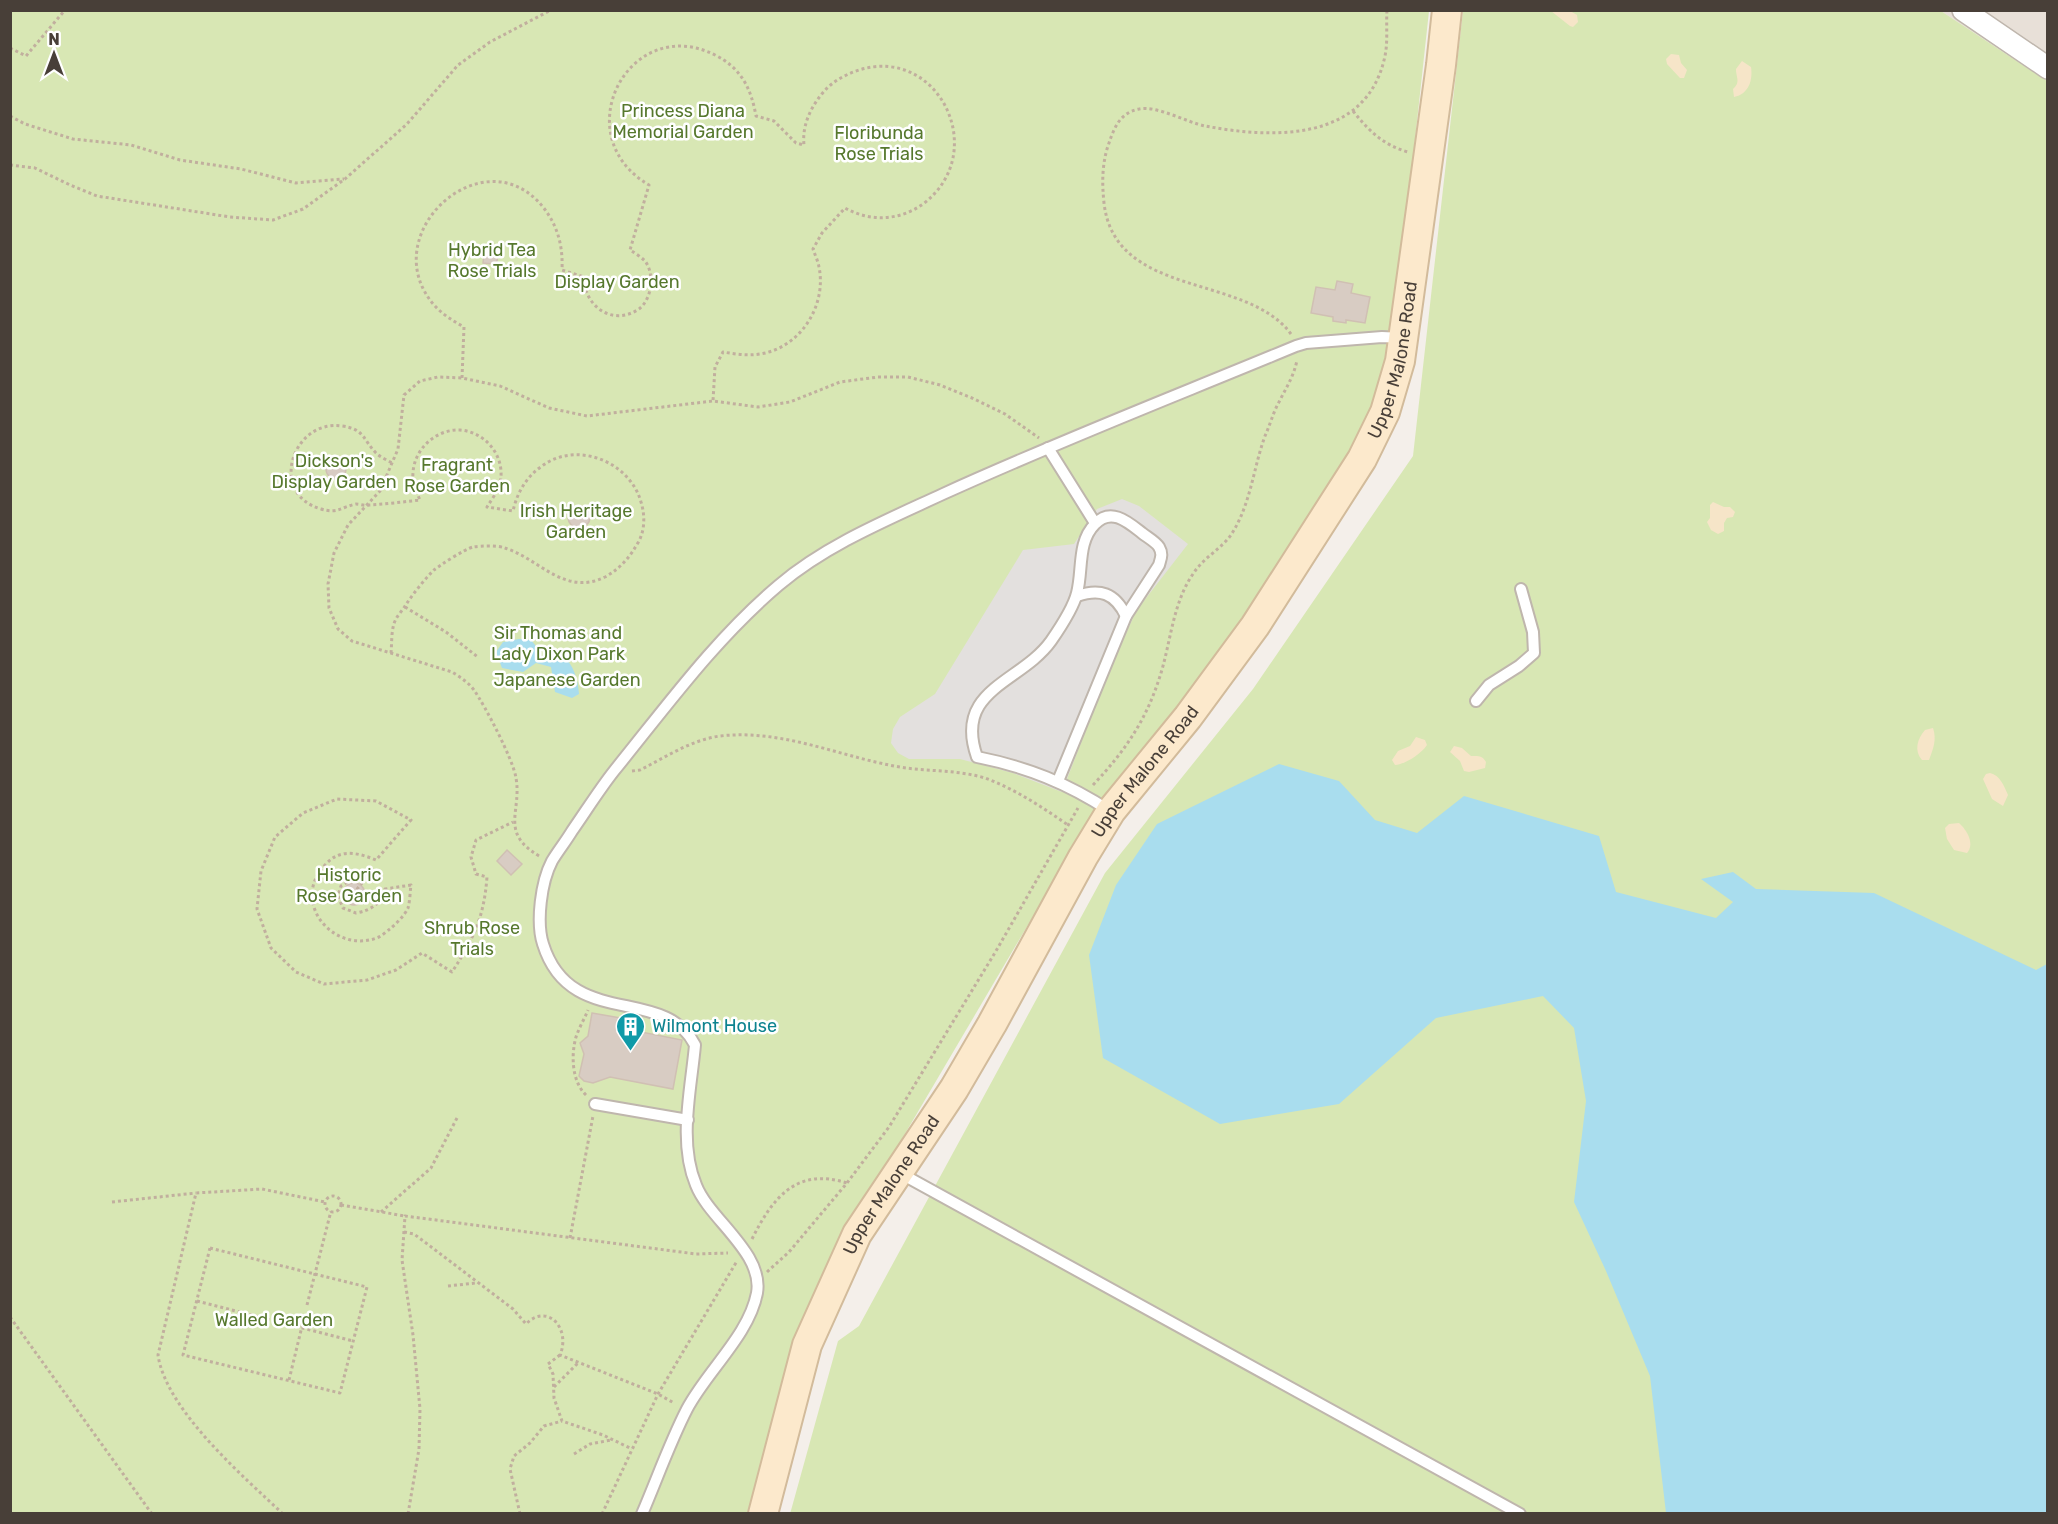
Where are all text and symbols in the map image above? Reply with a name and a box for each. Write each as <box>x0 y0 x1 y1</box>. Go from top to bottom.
north arrow <box>24 24 84 84</box>
text: N <box>48 30 60 49</box>
park label: Princess Diana Memorial Garden <box>612 100 754 143</box>
park label: Floribunda Rose Trials <box>834 122 924 165</box>
park label: Hybrid Tea Rose Trials <box>448 239 536 282</box>
park label: Display Garden <box>554 271 680 293</box>
street label: Upper Malone Road <box>1363 280 1422 442</box>
park label: Dickson's Display Garden <box>271 450 397 493</box>
park label: Fragrant Rose Garden <box>404 454 510 497</box>
park label: Irish Heritage Garden <box>520 500 632 543</box>
park label: Sir Thomas and Lady Dixon Park <box>491 622 626 665</box>
park label: Japanese Garden <box>493 669 641 691</box>
street label: Upper Malone Road <box>1086 701 1204 842</box>
park label: Historic Rose Garden <box>296 864 402 907</box>
park label: Shrub Rose Trials <box>424 917 520 960</box>
building icon: Wilmont House <box>615 1010 647 1052</box>
place label: Wilmont House <box>652 1015 777 1037</box>
street label: Upper Malone Road <box>838 1111 944 1258</box>
park label: Walled Garden <box>215 1309 333 1331</box>

